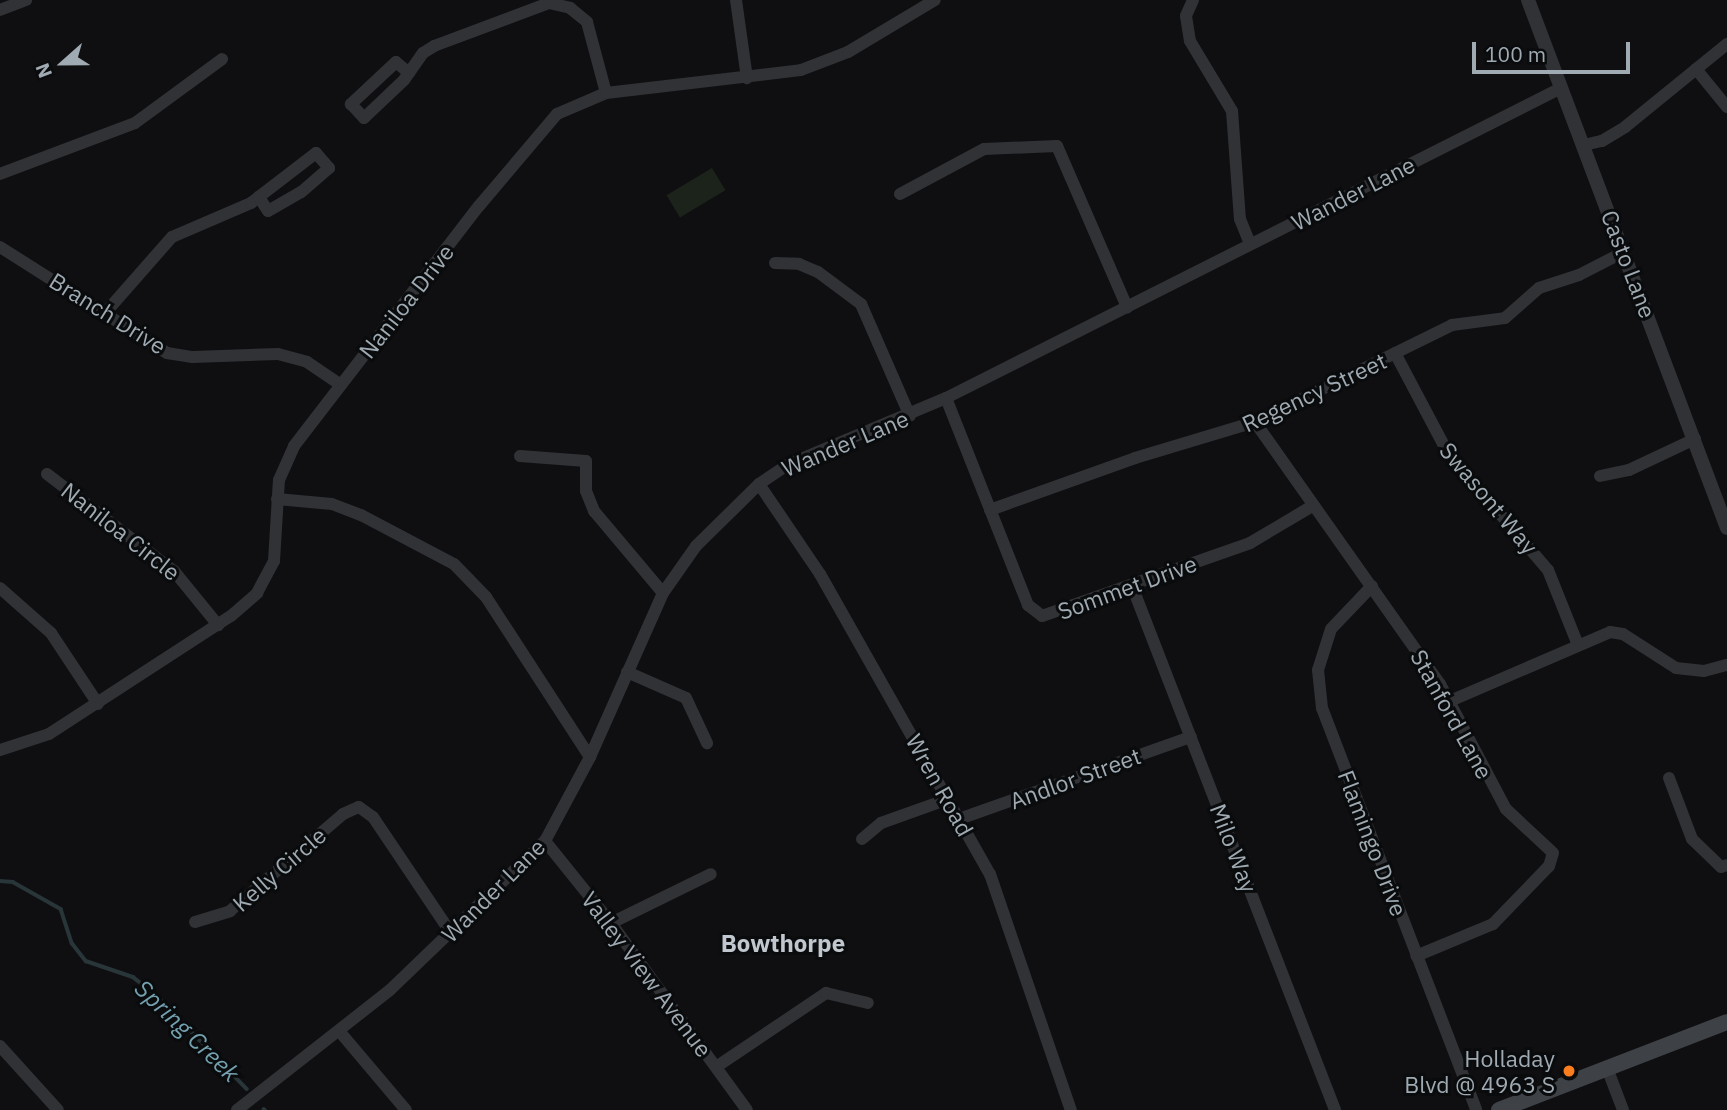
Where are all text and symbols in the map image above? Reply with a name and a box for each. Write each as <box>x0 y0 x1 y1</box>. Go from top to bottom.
north arrow <box>28 28 98 98</box>
scale bar <box>1475 28 1632 72</box>
text: 100 m <box>1485 40 1546 68</box>
text: N <box>30 60 57 81</box>
street label: Wander Lane <box>1287 150 1419 236</box>
street label: Casto Lane <box>1596 206 1662 322</box>
street label: Naniloa Drive <box>353 238 459 364</box>
street label: Branch Drive <box>45 266 171 360</box>
street label: Regency Street <box>1237 346 1391 438</box>
street label: Wander Lane <box>778 404 912 482</box>
street label: Swasont Way <box>1434 436 1544 560</box>
street label: Naniloa Circle <box>56 476 186 586</box>
street label: Sommet Drive <box>1054 549 1200 625</box>
street label: Stanford Lane <box>1405 645 1499 783</box>
street label: Wren Road <box>901 729 979 841</box>
street label: Andlor Street <box>1006 742 1144 814</box>
street label: Flamingo Drive <box>1333 766 1413 920</box>
street label: Milo Way <box>1204 800 1264 896</box>
street label: Kelly Circle <box>227 821 331 917</box>
street label: Wander Lane <box>436 833 550 947</box>
street label: Valley View Avenue <box>576 886 718 1062</box>
district label: Bowthorpe <box>721 930 845 958</box>
water label: Spring Creek <box>129 974 245 1088</box>
place label: Holladay Blvd @ 4963 S <box>1404 1044 1555 1098</box>
marker: Holladay Blvd @ 4963 S <box>1561 1063 1577 1079</box>

